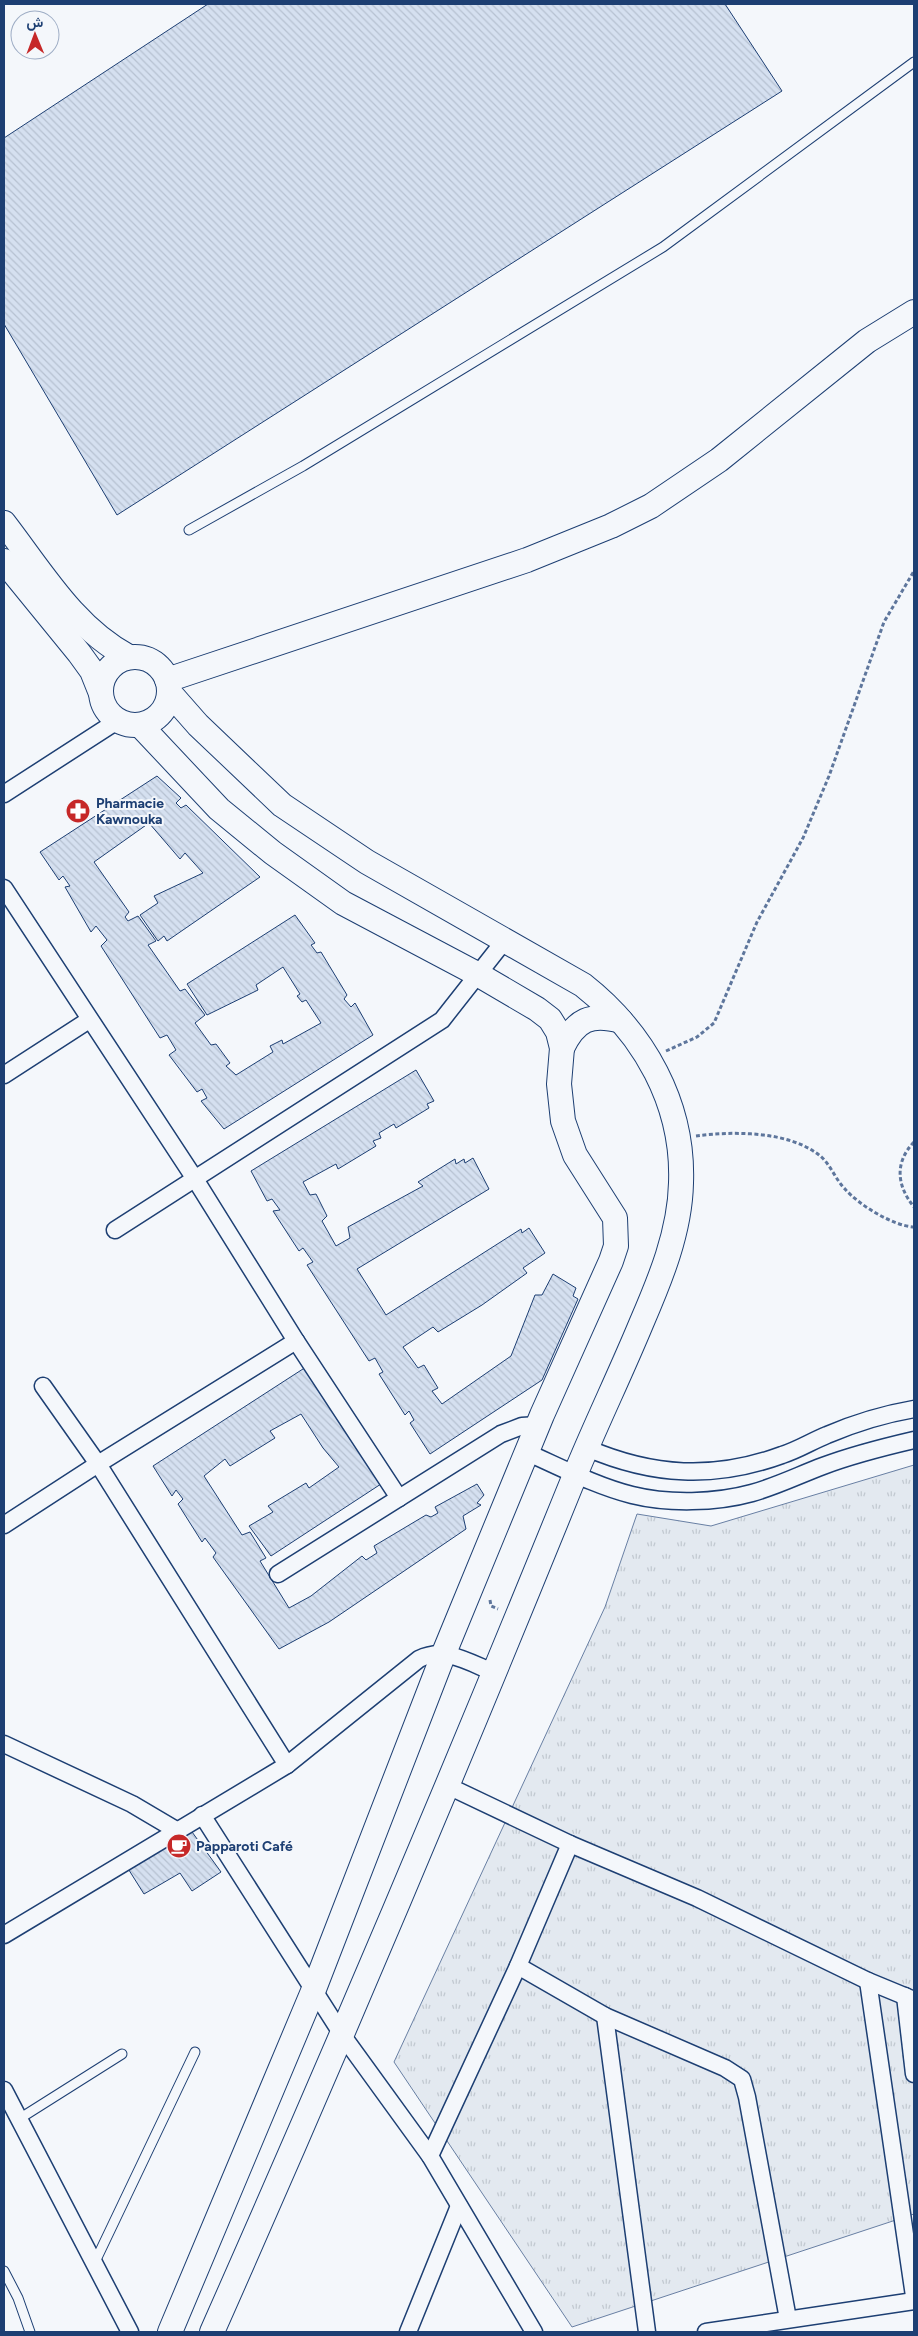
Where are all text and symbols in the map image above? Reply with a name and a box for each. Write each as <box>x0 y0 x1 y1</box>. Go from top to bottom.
north arrow <box>10 10 60 60</box>
text: ش <box>26 14 44 31</box>
place label: Pharmacie Kawnouka <box>96 795 164 828</box>
pharmacy icon: Pharmacie Kawnouka <box>65 798 91 824</box>
cafe icon: Papparoti Café <box>166 1833 192 1859</box>
place label: Papparoti Café <box>196 1838 293 1855</box>

